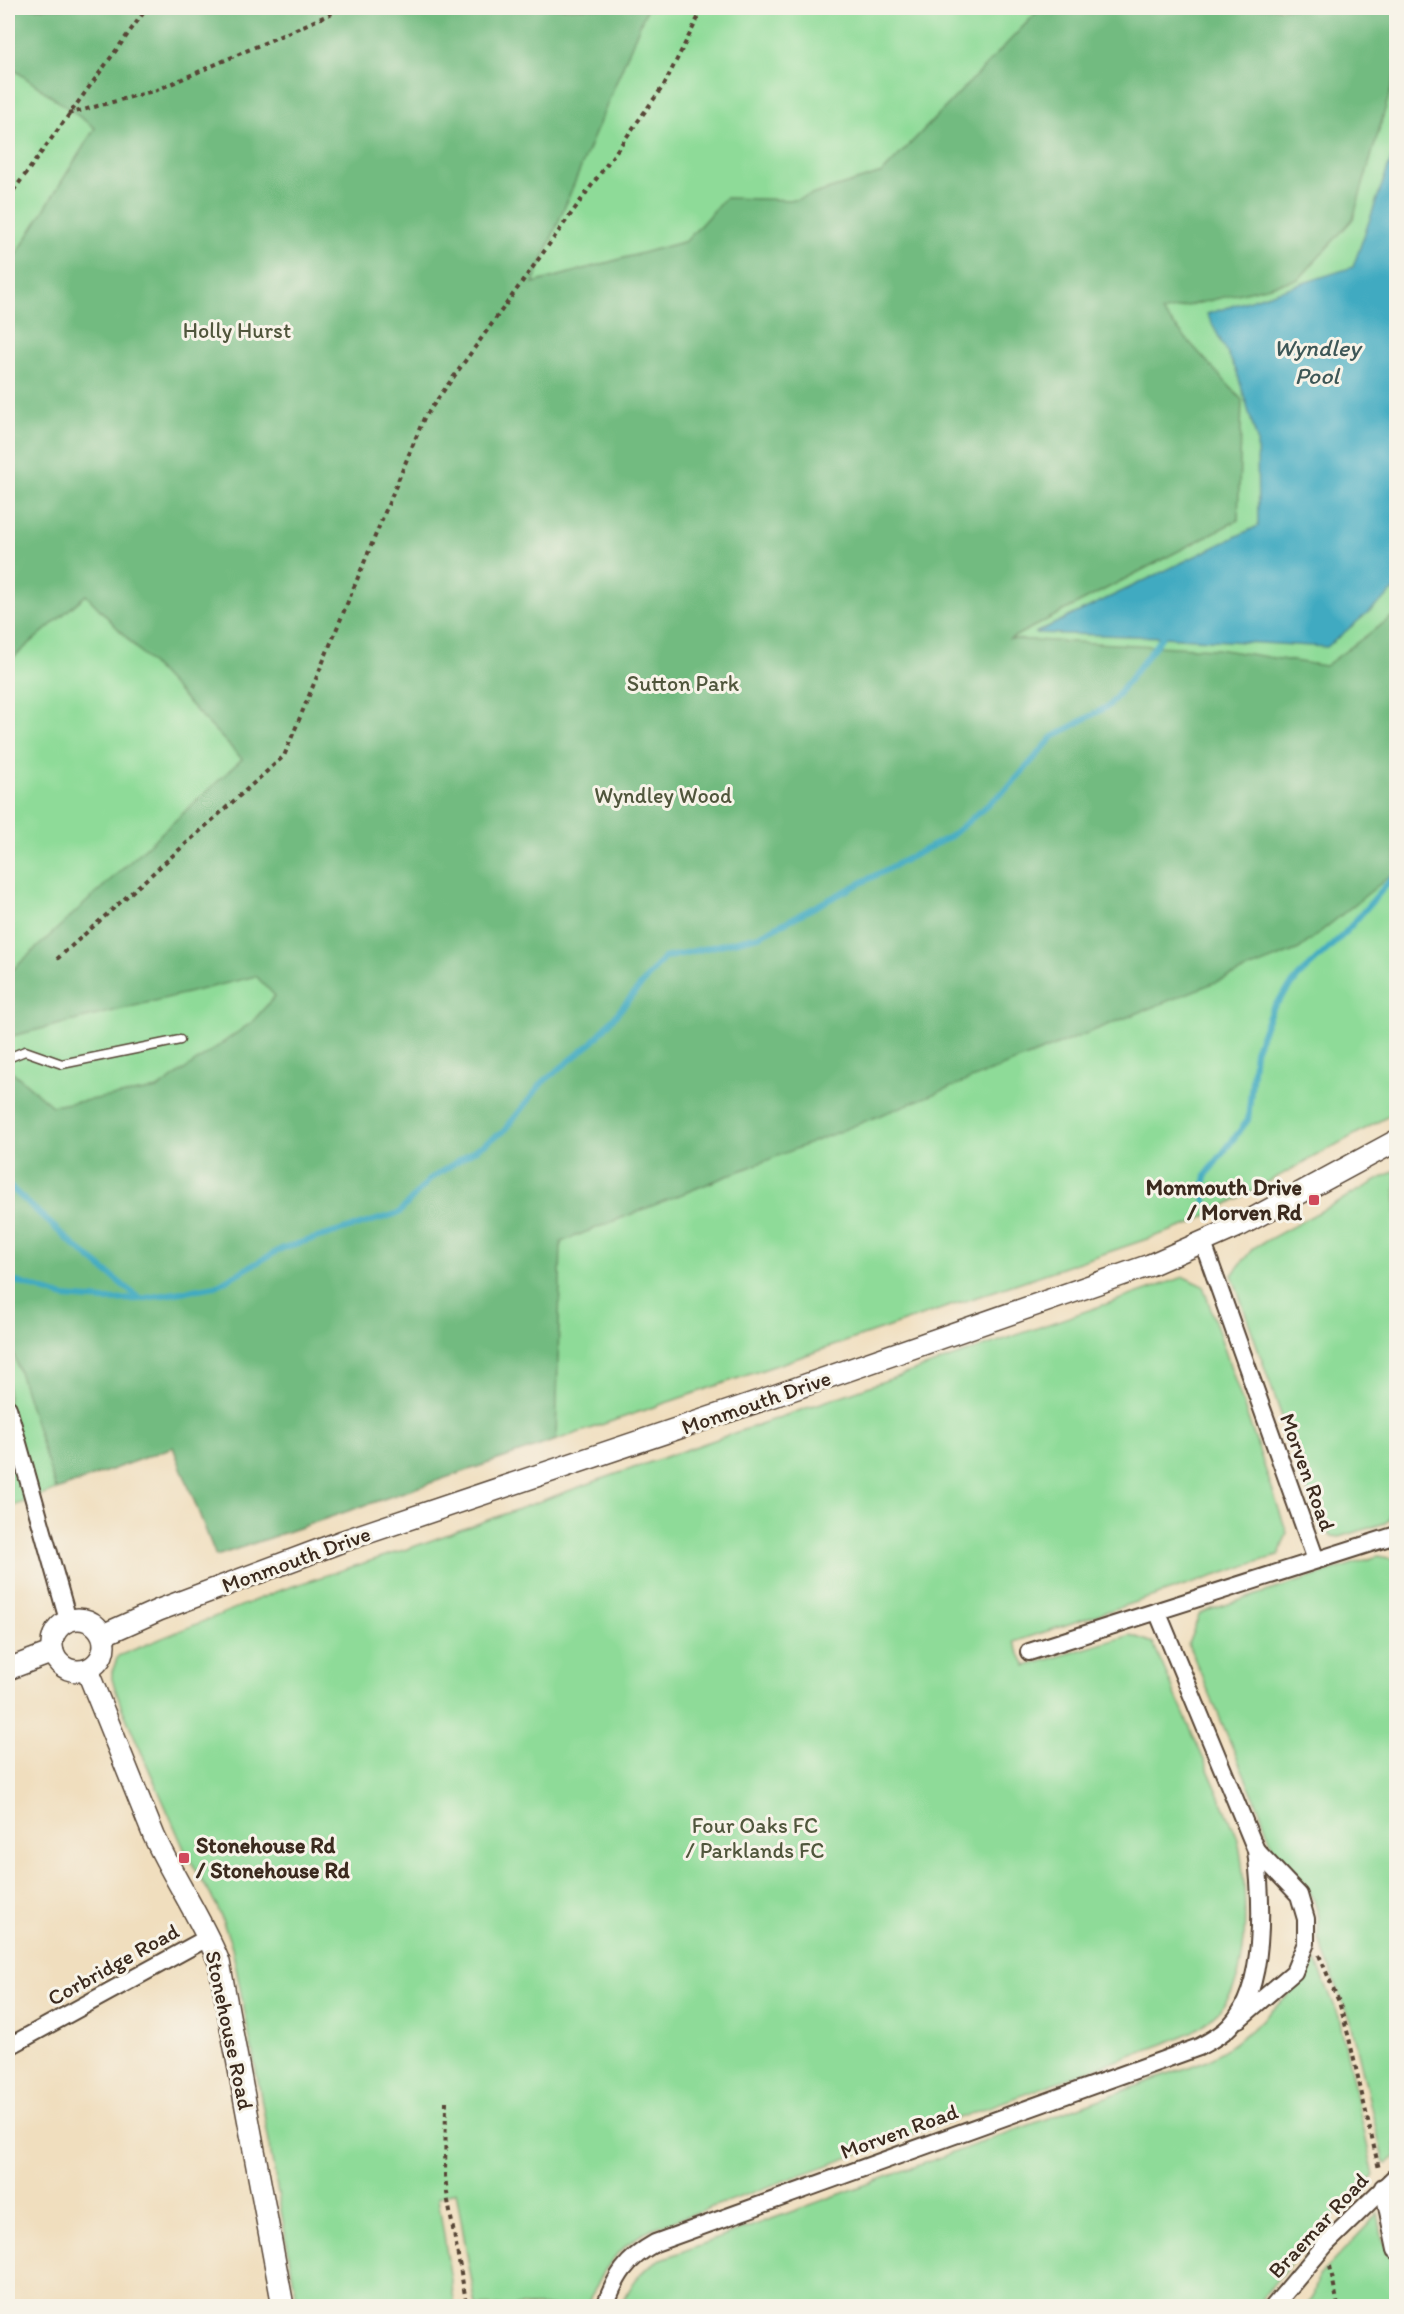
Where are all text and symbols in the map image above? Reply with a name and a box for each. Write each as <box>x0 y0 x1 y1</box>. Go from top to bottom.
park label: Holly Hurst <box>183 317 291 344</box>
water label: Wyndley Pool <box>1274 333 1363 390</box>
park label: Sutton Park <box>627 670 740 697</box>
park label: Wyndley Wood <box>594 782 732 809</box>
place label: Monmouth Drive / Morven Rd <box>1146 1174 1303 1226</box>
marker: Monmouth Drive / Morven Rd <box>1307 1193 1321 1207</box>
street label: Monmouth Drive <box>678 1364 834 1441</box>
street label: Morven Road <box>1274 1410 1341 1535</box>
street label: Monmouth Drive <box>218 1520 374 1599</box>
park label: Four Oaks FC / Parklands FC <box>685 1812 825 1864</box>
place label: Stonehouse Rd / Stonehouse Rd <box>195 1832 350 1884</box>
marker: Stonehouse Rd / Stonehouse Rd <box>177 1851 191 1865</box>
street label: Corbridge Road <box>43 1917 184 2012</box>
street label: Stonehouse Road <box>199 1948 260 2112</box>
street label: Morven Road <box>837 2098 962 2165</box>
street label: Braemar Road <box>1262 2167 1374 2284</box>

